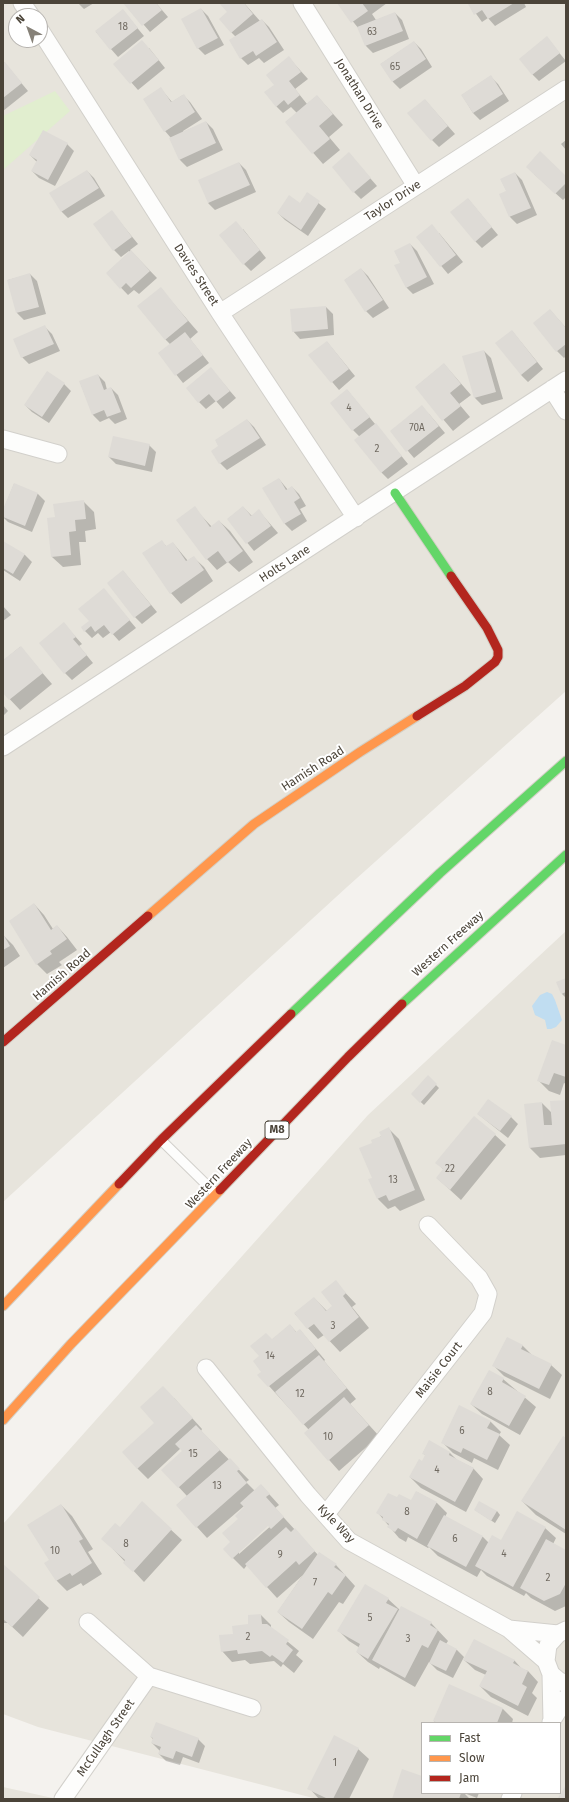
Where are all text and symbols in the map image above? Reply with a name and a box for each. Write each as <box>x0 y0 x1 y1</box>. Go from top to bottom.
north arrow <box>8 8 48 48</box>
text: N <box>13 12 27 27</box>
house number: 18 <box>118 21 128 33</box>
house number: 63 <box>367 26 377 38</box>
street label: Jonathan Drive <box>332 56 386 132</box>
house number: 65 <box>390 61 400 73</box>
street label: Taylor Drive <box>362 177 424 225</box>
street label: Davies Street <box>171 241 221 309</box>
house number: 4 <box>346 402 352 414</box>
house number: 70A <box>409 422 425 434</box>
house number: 2 <box>375 443 379 455</box>
street label: Holts Lane <box>257 542 313 586</box>
street label: Hamish Road <box>279 743 347 795</box>
street label: Western Freeway <box>409 908 487 980</box>
street label: Hamish Road <box>30 946 94 1004</box>
road number: M8 <box>265 1121 289 1139</box>
street label: Western Freeway <box>183 1136 255 1212</box>
house number: 22 <box>445 1163 455 1175</box>
house number: 13 <box>388 1174 398 1186</box>
house number: 3 <box>331 1320 335 1332</box>
street label: Maisie Court <box>413 1339 465 1401</box>
house number: 14 <box>265 1350 275 1362</box>
house number: 8 <box>487 1386 493 1398</box>
house number: 12 <box>295 1388 305 1400</box>
house number: 6 <box>459 1425 465 1437</box>
house number: 10 <box>323 1431 333 1443</box>
house number: 15 <box>188 1448 198 1460</box>
house number: 4 <box>434 1464 440 1476</box>
house number: 13 <box>212 1480 222 1492</box>
street label: Kyle Way <box>314 1502 358 1546</box>
house number: 8 <box>404 1506 410 1518</box>
house number: 6 <box>452 1533 458 1545</box>
house number: 8 <box>123 1538 129 1550</box>
house number: 10 <box>50 1545 60 1557</box>
house number: 4 <box>501 1548 507 1560</box>
house number: 9 <box>277 1549 283 1561</box>
house number: 2 <box>546 1572 550 1584</box>
house number: 7 <box>313 1577 317 1589</box>
house number: 5 <box>367 1612 373 1624</box>
house number: 2 <box>246 1631 250 1643</box>
house number: 3 <box>406 1633 410 1645</box>
street label: McCullagh Street <box>74 1697 138 1779</box>
legend <box>421 1722 561 1794</box>
text: Fast <box>459 1731 481 1745</box>
text: Slow <box>459 1751 485 1765</box>
house number: 1 <box>333 1757 337 1769</box>
text: Jam <box>459 1771 479 1785</box>

